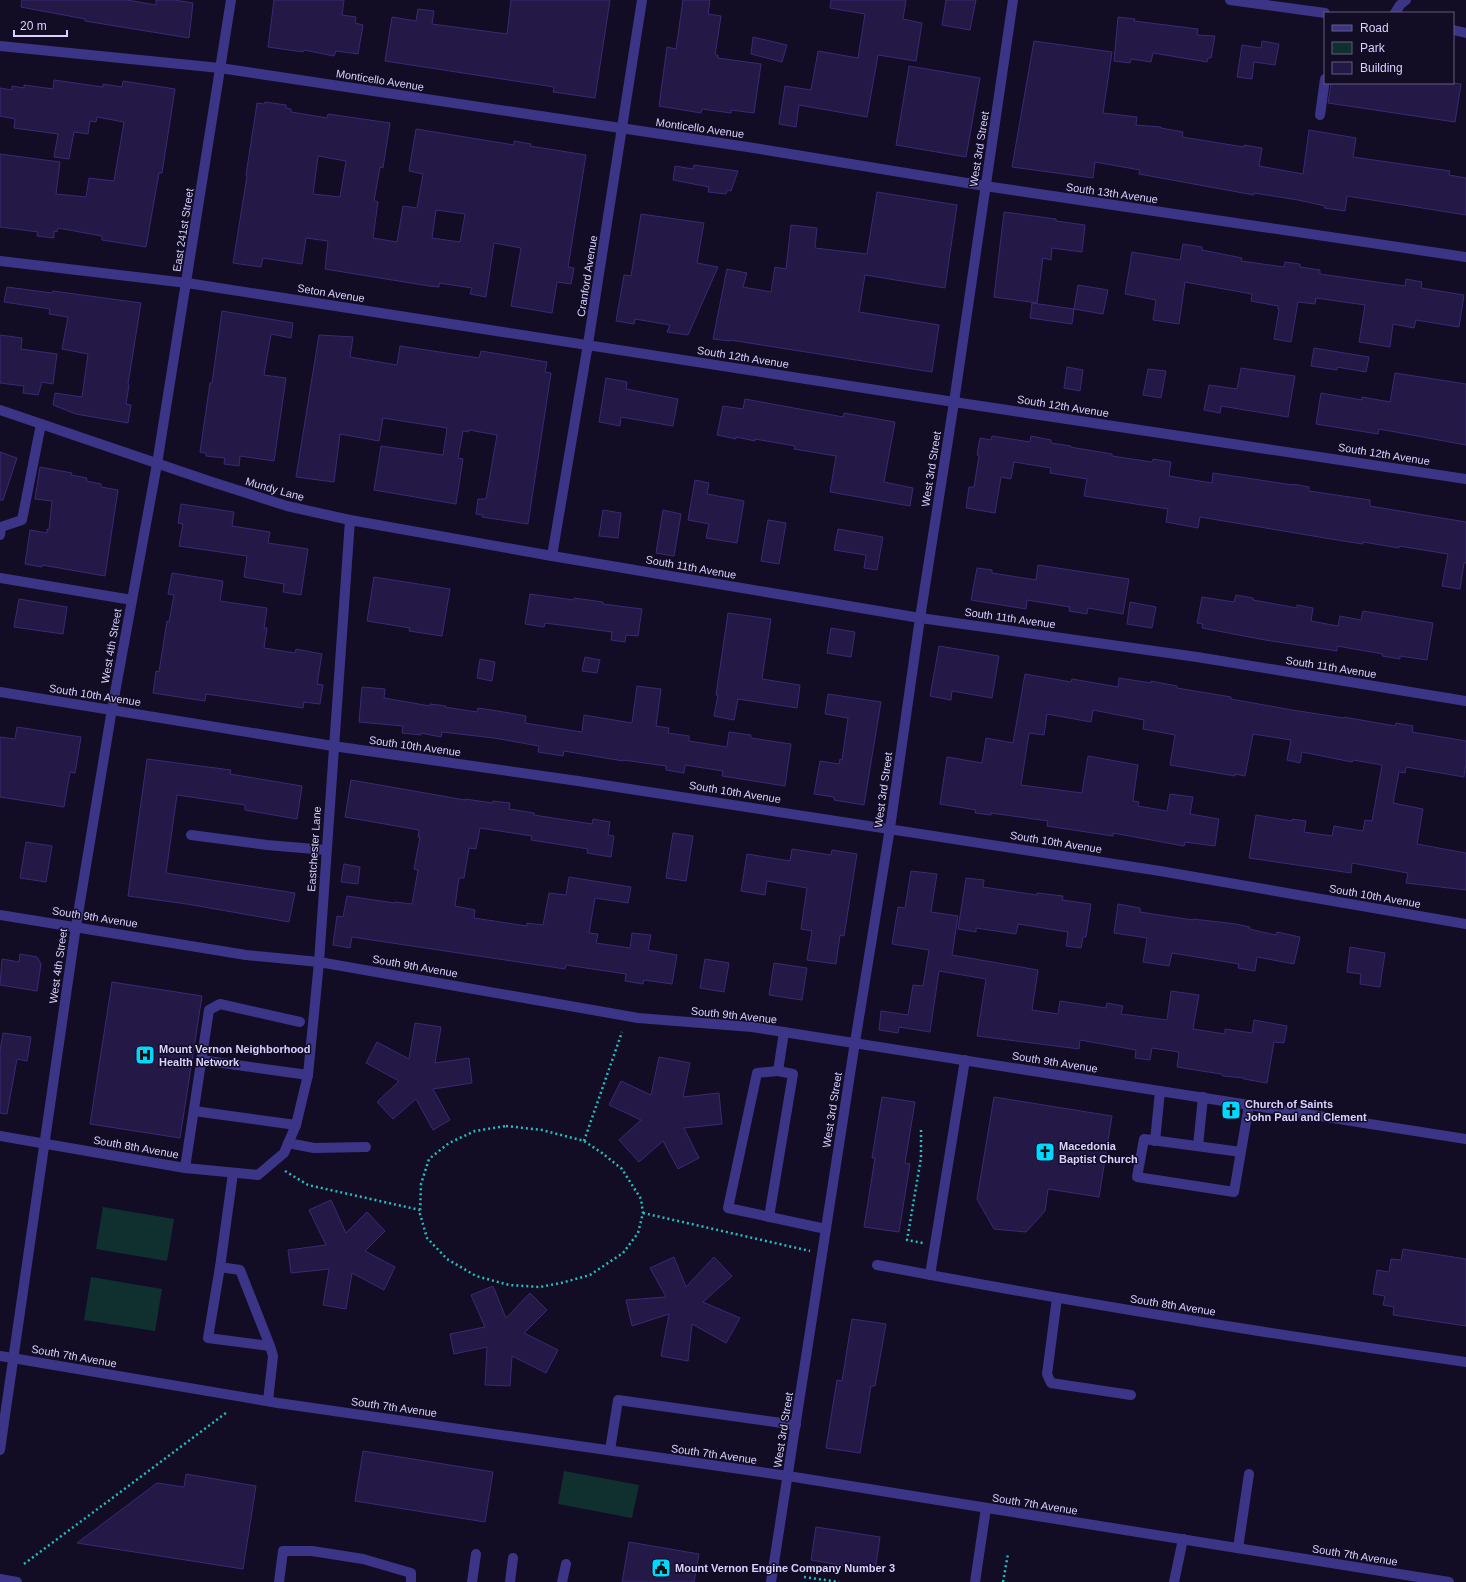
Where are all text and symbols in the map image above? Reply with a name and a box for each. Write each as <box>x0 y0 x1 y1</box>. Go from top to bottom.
scale bar <box>14 12 67 38</box>
legend <box>1324 12 1454 84</box>
text: 20 m <box>20 19 47 33</box>
text: Road <box>1360 21 1389 35</box>
text: Park <box>1360 41 1386 55</box>
text: Building <box>1360 61 1403 75</box>
street label: Monticello Avenue <box>335 67 425 93</box>
street label: West 3rd Street <box>967 110 991 188</box>
street label: Monticello Avenue <box>655 116 745 140</box>
street label: South 13th Avenue <box>1065 181 1159 205</box>
street label: East 241st Street <box>170 187 196 273</box>
street label: Cranford Avenue <box>575 234 599 318</box>
street label: Seton Avenue <box>296 282 366 304</box>
street label: South 12th Avenue <box>696 344 790 370</box>
street label: South 12th Avenue <box>1016 393 1110 419</box>
street label: West 3rd Street <box>919 430 943 508</box>
street label: South 12th Avenue <box>1337 441 1431 467</box>
street label: Mundy Lane <box>244 475 306 503</box>
street label: South 11th Avenue <box>645 553 737 581</box>
street label: South 11th Avenue <box>964 606 1056 630</box>
street label: West 4th Street <box>99 608 123 684</box>
street label: South 11th Avenue <box>1285 654 1377 680</box>
street label: South 10th Avenue <box>48 682 142 708</box>
street label: South 10th Avenue <box>368 734 462 758</box>
street label: West 3rd Street <box>872 751 894 829</box>
street label: South 10th Avenue <box>688 779 782 805</box>
street label: Eastchester Lane <box>305 806 323 892</box>
street label: South 10th Avenue <box>1009 829 1103 855</box>
street label: South 10th Avenue <box>1328 882 1422 910</box>
street label: South 9th Avenue <box>51 904 139 930</box>
street label: West 4th Street <box>47 928 69 1004</box>
street label: South 9th Avenue <box>371 953 459 979</box>
street label: South 9th Avenue <box>690 1005 778 1025</box>
place label: Mount Vernon Neighborhood Health Network <box>159 1043 311 1068</box>
hospital icon: Mount Vernon Neighborhood Health Network <box>134 1044 156 1066</box>
street label: South 9th Avenue <box>1011 1049 1099 1075</box>
street label: West 3rd Street <box>820 1071 844 1149</box>
place label: Church of Saints John Paul and Clement <box>1245 1098 1367 1123</box>
church icon: Church of Saints John Paul and Clement <box>1220 1099 1242 1121</box>
street label: South 8th Avenue <box>92 1134 180 1160</box>
place label: Macedonia Baptist Church <box>1059 1140 1138 1165</box>
church icon: Macedonia Baptist Church <box>1034 1141 1056 1163</box>
street label: South 8th Avenue <box>1129 1292 1217 1318</box>
street label: South 7th Avenue <box>30 1343 118 1369</box>
street label: West 3rd Street <box>771 1391 795 1469</box>
street label: South 7th Avenue <box>350 1395 438 1419</box>
street label: South 7th Avenue <box>670 1442 758 1466</box>
street label: South 7th Avenue <box>991 1491 1079 1517</box>
street label: South 7th Avenue <box>1311 1542 1399 1568</box>
public building icon: Mount Vernon Engine Company Number 3 <box>650 1557 672 1579</box>
place label: Mount Vernon Engine Company Number 3 <box>675 1562 895 1574</box>

